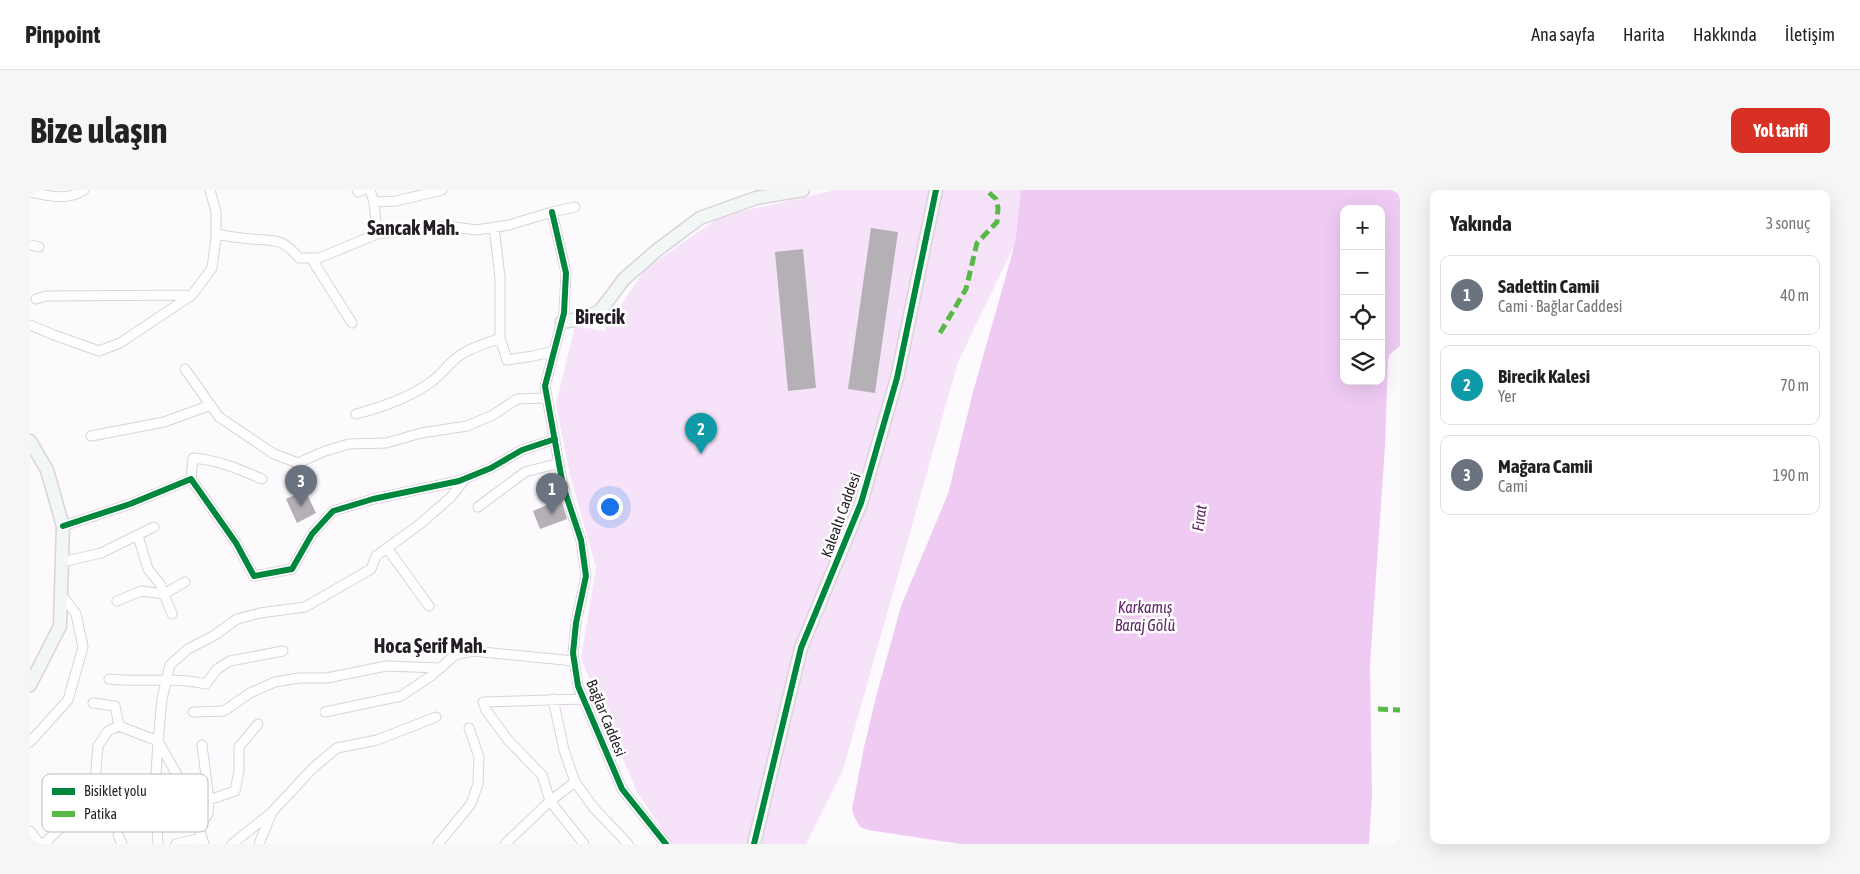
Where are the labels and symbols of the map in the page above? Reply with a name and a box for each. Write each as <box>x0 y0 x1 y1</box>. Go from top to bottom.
district label: Sancak Mah. <box>367 216 459 239</box>
district label: Birecik <box>575 305 625 328</box>
pin: 2 <box>685 413 717 454</box>
pin: 3 <box>285 465 317 506</box>
street label: Kalealtı Caddesi <box>817 470 864 560</box>
pin: 1 <box>536 473 568 514</box>
your location <box>597 494 623 520</box>
water label: Fırat <box>1188 503 1210 532</box>
water label: Karkamış Baraj Gölü <box>1115 598 1176 635</box>
district label: Hoca Şerif Mah. <box>374 634 487 657</box>
street label: Bağlar Caddesi <box>583 677 630 759</box>
legend <box>42 774 208 832</box>
text: Bisiklet yolu <box>84 783 147 799</box>
text: Patika <box>84 806 117 822</box>

